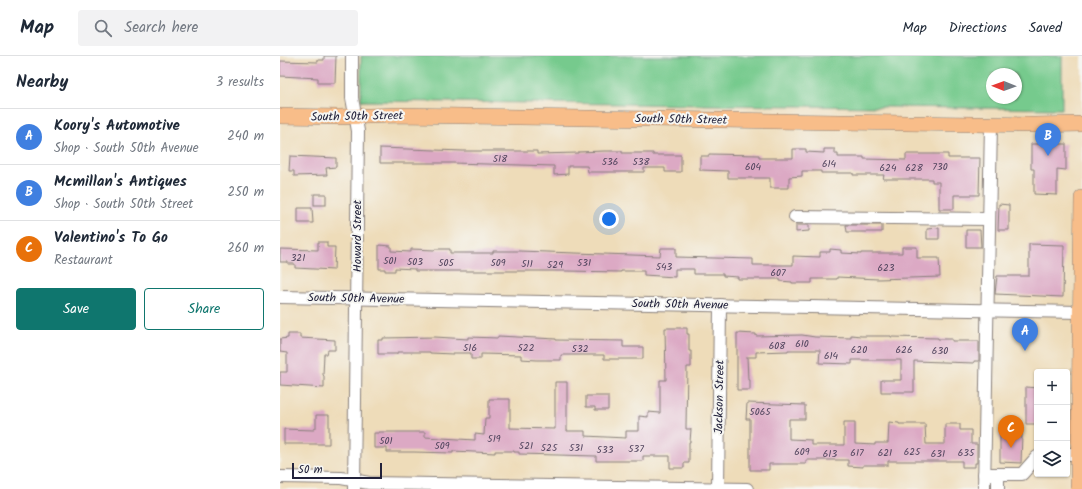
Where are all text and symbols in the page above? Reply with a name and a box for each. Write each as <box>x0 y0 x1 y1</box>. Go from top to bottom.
search box <box>78 10 358 46</box>
text: Map <box>20 13 54 43</box>
text: Search here <box>124 16 198 40</box>
icon: search <box>92 17 114 39</box>
text: Map <box>902 17 927 39</box>
text: Directions <box>949 17 1007 39</box>
text: Saved <box>1029 17 1062 39</box>
north arrow <box>986 68 1022 104</box>
text: Nearby <box>16 69 68 96</box>
text: 3 results <box>216 72 264 93</box>
street label: South 50th Street <box>311 106 404 127</box>
street label: South 50th Street <box>635 109 728 130</box>
text: Koory's Automotive <box>54 114 180 138</box>
pin: B <box>1035 123 1061 156</box>
text: A <box>25 126 33 147</box>
text: 240 m <box>227 126 264 147</box>
text: Shop · South 50th Avenue <box>54 138 199 159</box>
house number: 518 <box>493 151 508 167</box>
house number: 536 <box>602 154 618 170</box>
house number: 538 <box>632 154 651 170</box>
house number: 614 <box>822 156 837 172</box>
house number: 604 <box>745 159 762 175</box>
house number: 730 <box>932 159 948 175</box>
house number: 624 <box>880 160 897 176</box>
house number: 628 <box>905 160 924 176</box>
text: Mcmillan's Antiques <box>54 170 187 194</box>
text: B <box>25 182 33 203</box>
text: 250 m <box>227 182 264 203</box>
text: Shop · South 50th Street <box>54 194 193 215</box>
street label: Howard Street <box>348 199 367 272</box>
your location <box>599 209 619 229</box>
text: Valentino's To Go <box>54 226 168 250</box>
text: C <box>25 238 33 259</box>
text: 260 m <box>227 238 264 259</box>
text: Restaurant <box>54 250 113 271</box>
house number: 321 <box>291 250 305 266</box>
house number: 501 <box>383 253 397 269</box>
house number: 503 <box>407 254 423 270</box>
house number: 505 <box>438 255 454 271</box>
house number: 509 <box>490 255 506 271</box>
house number: 531 <box>577 255 591 271</box>
house number: 511 <box>521 256 533 272</box>
house number: 529 <box>547 257 563 273</box>
house number: 543 <box>656 259 673 275</box>
house number: 623 <box>877 260 895 276</box>
house number: 607 <box>770 265 786 281</box>
button: Save <box>16 288 136 330</box>
button: Share <box>144 288 264 330</box>
street label: South 50th Avenue <box>307 288 405 309</box>
street label: South 50th Avenue <box>631 294 729 315</box>
pin: A <box>1012 318 1038 351</box>
house number: 610 <box>795 336 809 352</box>
house number: 608 <box>769 338 786 354</box>
house number: 516 <box>463 340 477 356</box>
house number: 522 <box>518 340 535 356</box>
house number: 532 <box>572 341 589 357</box>
house number: 620 <box>851 342 867 358</box>
house number: 626 <box>896 342 912 358</box>
house number: 630 <box>932 343 948 359</box>
house number: 614 <box>824 348 839 364</box>
street label: Jackson Street <box>709 359 730 434</box>
map controls <box>1034 369 1070 477</box>
button: + <box>1034 369 1070 405</box>
house number: 5065 <box>749 404 771 420</box>
button: − <box>1034 405 1070 441</box>
pin: C <box>998 415 1024 448</box>
house number: 519 <box>487 431 501 447</box>
house number: 501 <box>379 433 393 449</box>
house number: 509 <box>434 438 450 454</box>
house number: 521 <box>519 438 533 454</box>
house number: 525 <box>541 440 558 456</box>
house number: 531 <box>569 440 583 456</box>
house number: 537 <box>628 441 644 457</box>
button: layers <box>1034 441 1070 477</box>
house number: 533 <box>597 442 614 458</box>
house number: 609 <box>794 444 810 460</box>
house number: 625 <box>904 444 921 460</box>
house number: 617 <box>850 445 864 461</box>
house number: 621 <box>878 445 892 461</box>
house number: 635 <box>958 445 975 461</box>
house number: 613 <box>823 446 837 462</box>
house number: 631 <box>931 446 945 462</box>
scale bar <box>292 461 382 480</box>
text: 50 m <box>298 461 323 479</box>

